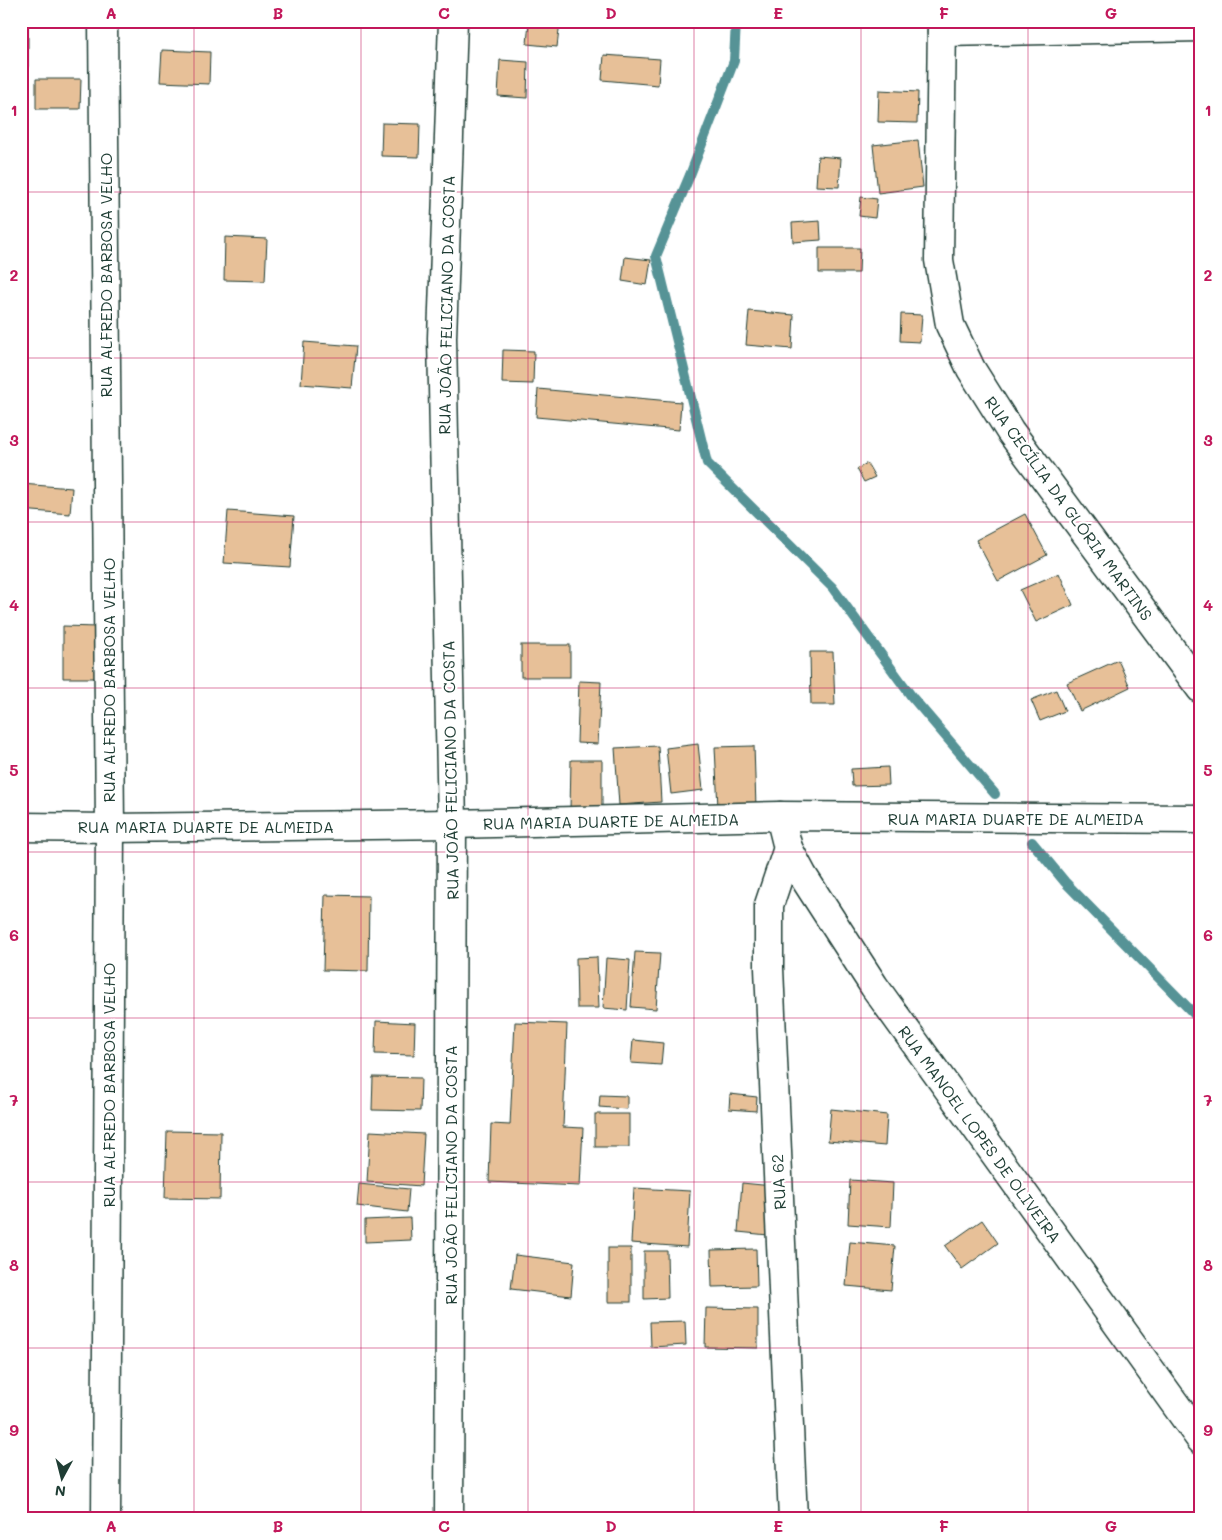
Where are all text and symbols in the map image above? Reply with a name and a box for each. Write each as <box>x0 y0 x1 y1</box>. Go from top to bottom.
text: A <box>105 2 117 23</box>
text: B <box>273 2 283 23</box>
text: C <box>438 2 450 23</box>
text: D <box>605 2 617 23</box>
text: E <box>773 2 783 23</box>
text: F <box>939 2 949 23</box>
text: G <box>1105 2 1117 23</box>
text: 1 <box>10 99 18 120</box>
text: 1 <box>1204 99 1212 120</box>
street label: RUA ALFREDO BARBOSA VELHO <box>95 153 116 397</box>
street label: RUA JOÃO FELICIANO DA COSTA <box>433 175 459 435</box>
text: 2 <box>10 264 19 285</box>
text: 2 <box>1204 264 1213 285</box>
street label: RUA CECÍLIA DA GLÓRIA MARTINS <box>981 392 1157 624</box>
text: 3 <box>9 429 19 450</box>
text: 3 <box>1203 429 1213 450</box>
street label: RUA ALFREDO BARBOSA VELHO <box>98 558 119 802</box>
text: 4 <box>9 594 19 615</box>
text: 4 <box>1203 594 1213 615</box>
street label: RUA JOÃO FELICIANO DA COSTA <box>437 640 463 900</box>
text: 5 <box>9 759 19 780</box>
text: 5 <box>1203 759 1213 780</box>
street label: RUA MARIA DUARTE DE ALMEIDA <box>483 808 739 834</box>
street label: RUA MARIA DUARTE DE ALMEIDA <box>888 808 1144 829</box>
street label: RUA MARIA DUARTE DE ALMEIDA <box>78 816 334 837</box>
text: 6 <box>9 924 19 945</box>
text: 6 <box>1203 924 1213 945</box>
street label: RUA ALFREDO BARBOSA VELHO <box>98 963 119 1207</box>
street label: RUA MANOEL LOPES DE OLIVEIRA <box>894 1021 1066 1247</box>
street label: RUA JOÃO FELICIANO DA COSTA <box>440 1045 461 1305</box>
text: 7 <box>10 1089 19 1110</box>
text: 7 <box>1204 1089 1213 1110</box>
street label: RUA 62 <box>766 1154 790 1210</box>
text: 8 <box>9 1254 19 1275</box>
text: 8 <box>1203 1254 1213 1275</box>
text: 9 <box>9 1419 19 1440</box>
text: 9 <box>1203 1419 1213 1440</box>
north arrow <box>38 1452 88 1502</box>
text: N <box>54 1481 67 1501</box>
text: A <box>105 1515 117 1536</box>
text: B <box>273 1515 283 1536</box>
text: C <box>438 1515 450 1536</box>
text: D <box>605 1515 617 1536</box>
text: E <box>773 1515 783 1536</box>
text: F <box>939 1515 949 1536</box>
text: G <box>1105 1515 1117 1536</box>

